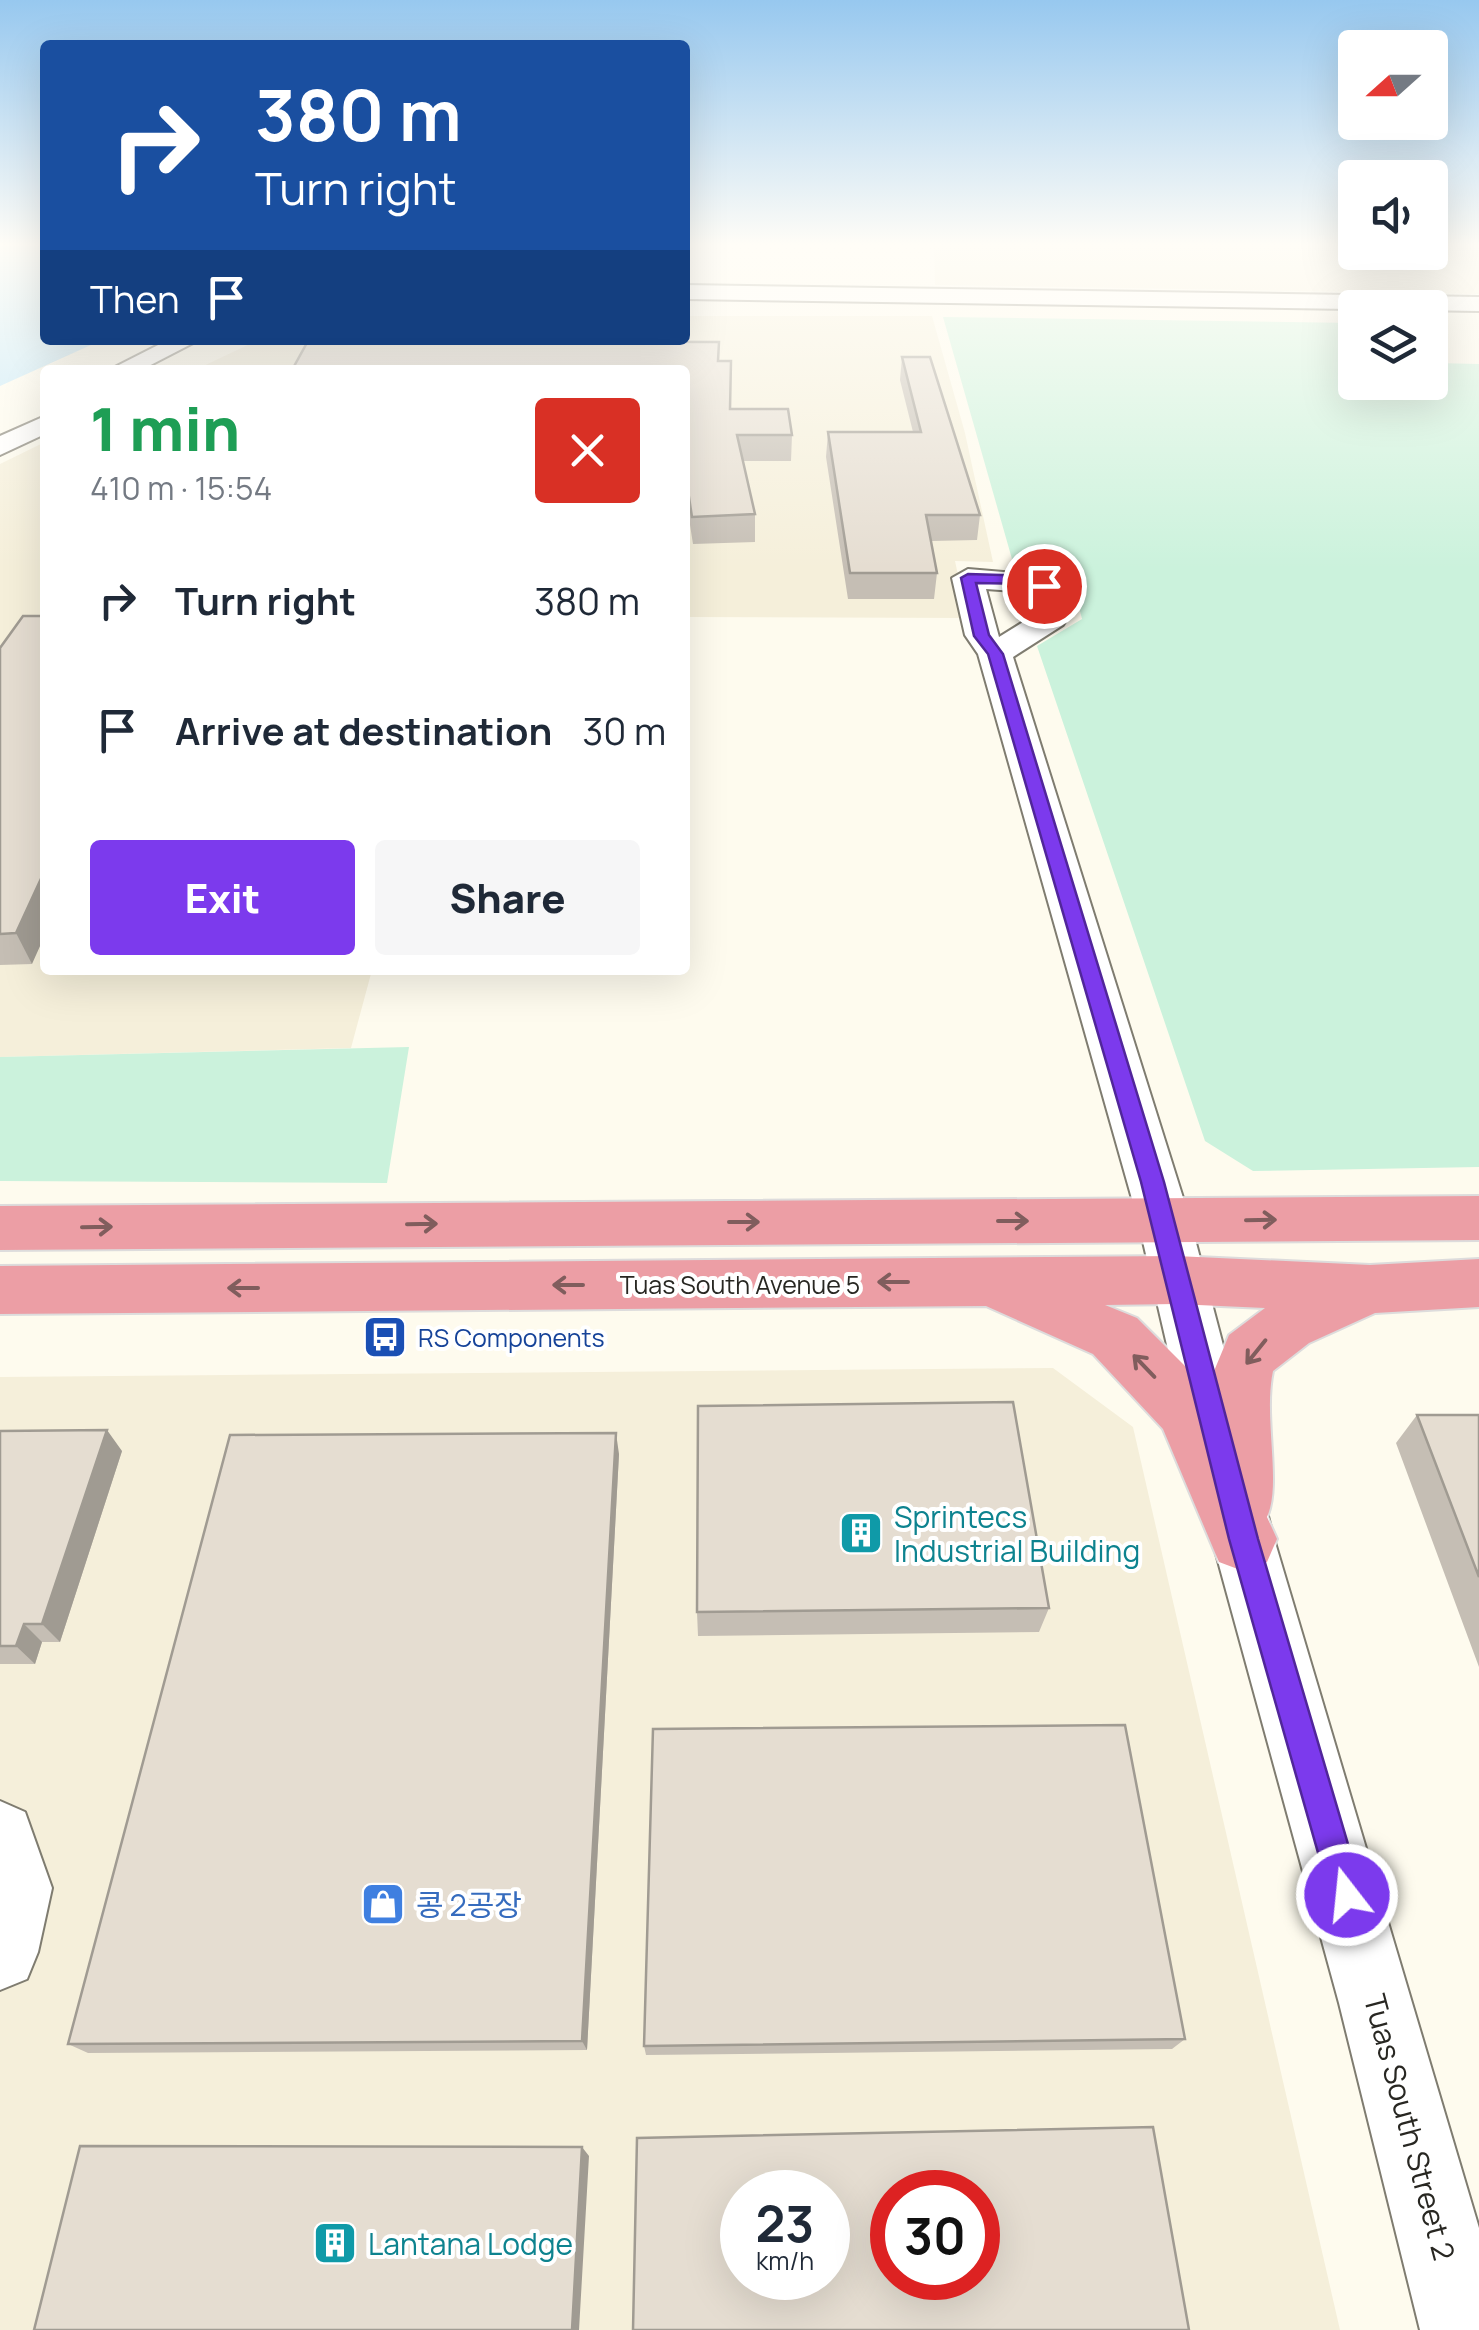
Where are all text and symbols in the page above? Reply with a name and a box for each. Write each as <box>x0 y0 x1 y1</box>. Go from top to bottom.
north arrow <box>1338 30 1448 140</box>
map controls <box>1338 30 1448 400</box>
text: 380 m <box>255 66 462 162</box>
icon: right <box>90 80 220 210</box>
text: Turn right <box>255 157 456 219</box>
button: sound <box>1338 160 1448 270</box>
icon: arrive <box>199 270 254 325</box>
text: Then <box>90 272 179 324</box>
button: layers <box>1338 290 1448 400</box>
text: 1 min <box>90 387 240 469</box>
button: close <box>535 398 640 503</box>
text: 410 m · 15:54 <box>90 466 272 510</box>
pin <box>1002 544 1087 629</box>
icon: arrive <box>1017 559 1072 614</box>
icon: right <box>90 573 145 628</box>
text: Turn right <box>175 574 356 626</box>
text: 380 m <box>534 574 640 626</box>
icon: arrive <box>90 703 145 758</box>
text: Arrive at destination <box>175 704 552 756</box>
text: 30 m <box>582 704 666 756</box>
button: Exit <box>90 840 355 955</box>
button: Share <box>375 840 640 955</box>
one-way arrow <box>1244 1210 1277 1230</box>
one-way arrow <box>728 1212 760 1232</box>
one-way arrow <box>996 1212 1029 1230</box>
one-way arrow <box>406 1214 438 1234</box>
one-way arrow <box>80 1218 113 1236</box>
street label: Tuas South Avenue 5 <box>620 1267 860 1302</box>
one-way arrow <box>878 1273 910 1292</box>
one-way arrow <box>553 1276 586 1294</box>
one-way arrow <box>228 1278 260 1298</box>
bus stop icon: RS Components <box>362 1314 408 1360</box>
place label: RS Components <box>418 1320 605 1355</box>
one-way arrow <box>1245 1338 1267 1364</box>
one-way arrow <box>1132 1355 1156 1379</box>
place label: Sprintecs Industrial Building <box>894 1496 1140 1571</box>
building icon: Sprintecs Industrial Building <box>838 1510 884 1556</box>
position arrow <box>1295 1843 1399 1947</box>
shop icon: 콩 2공장 <box>360 1881 406 1927</box>
place label: 콩 2공장 <box>416 1884 522 1925</box>
street label: Tuas South Street 2 <box>1355 1989 1465 2265</box>
speed limit sign: 30 <box>870 2170 1000 2300</box>
text: 23 <box>756 2189 814 2257</box>
building icon: Lantana Lodge <box>312 2220 358 2266</box>
place label: Lantana Lodge <box>368 2223 573 2264</box>
text: km/h <box>756 2243 814 2278</box>

